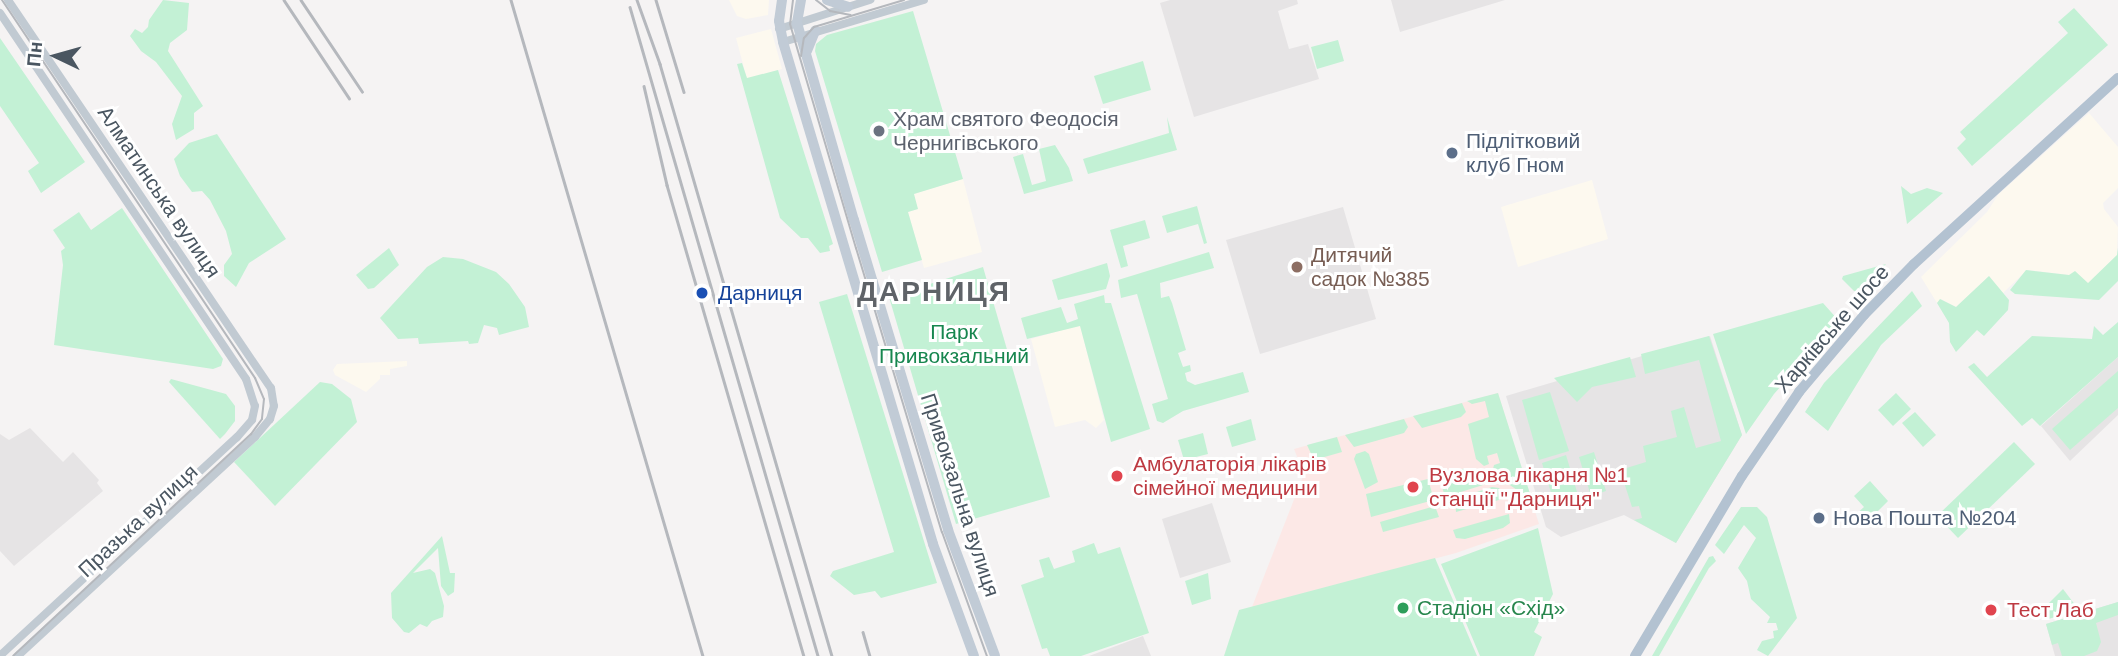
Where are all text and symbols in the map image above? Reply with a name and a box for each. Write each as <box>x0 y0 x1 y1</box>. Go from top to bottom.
north arrow <box>21 21 91 91</box>
text: Пн <box>23 41 46 68</box>
street label: Алматинська вулиця <box>92 101 226 283</box>
place label: Храм святого Феодосія Чернигівського <box>893 106 1119 156</box>
marker: Храм святого Феодосія Чернигівського <box>871 123 887 139</box>
place label: Підлітковий клуб Гном <box>1466 128 1580 178</box>
marker: Підлітковий клуб Гном <box>1444 145 1460 161</box>
place label: Дитячий садок №385 <box>1311 242 1430 292</box>
marker: Дитячий садок №385 <box>1289 259 1305 275</box>
street label: Харківське шосе <box>1770 260 1894 398</box>
district label: ДАРНИЦЯ <box>858 275 1010 309</box>
place label: Дарниця <box>718 280 802 306</box>
marker: Дарниця <box>692 283 712 303</box>
park label: Парк Привокзальний <box>879 319 1029 369</box>
street label: Привокзальна вулиця <box>915 390 1005 600</box>
place label: Амбулаторія лікарів сімейної медицини <box>1133 451 1327 501</box>
street label: Празька вулиця <box>73 459 203 583</box>
place label: Вузлова лікарня №1 станції "Дарниця" <box>1429 462 1628 512</box>
marker: Амбулаторія лікарів сімейної медицини <box>1107 466 1127 486</box>
marker: Вузлова лікарня №1 станції "Дарниця" <box>1403 477 1423 497</box>
place label: Нова Пошта №204 <box>1833 505 2016 531</box>
marker: Нова Пошта №204 <box>1811 510 1827 526</box>
place label: Стадіон «Схід» <box>1417 595 1565 621</box>
place label: Тест Лаб <box>2007 597 2094 623</box>
marker: Стадіон «Схід» <box>1395 600 1411 616</box>
marker: Тест Лаб <box>1981 600 2001 620</box>

